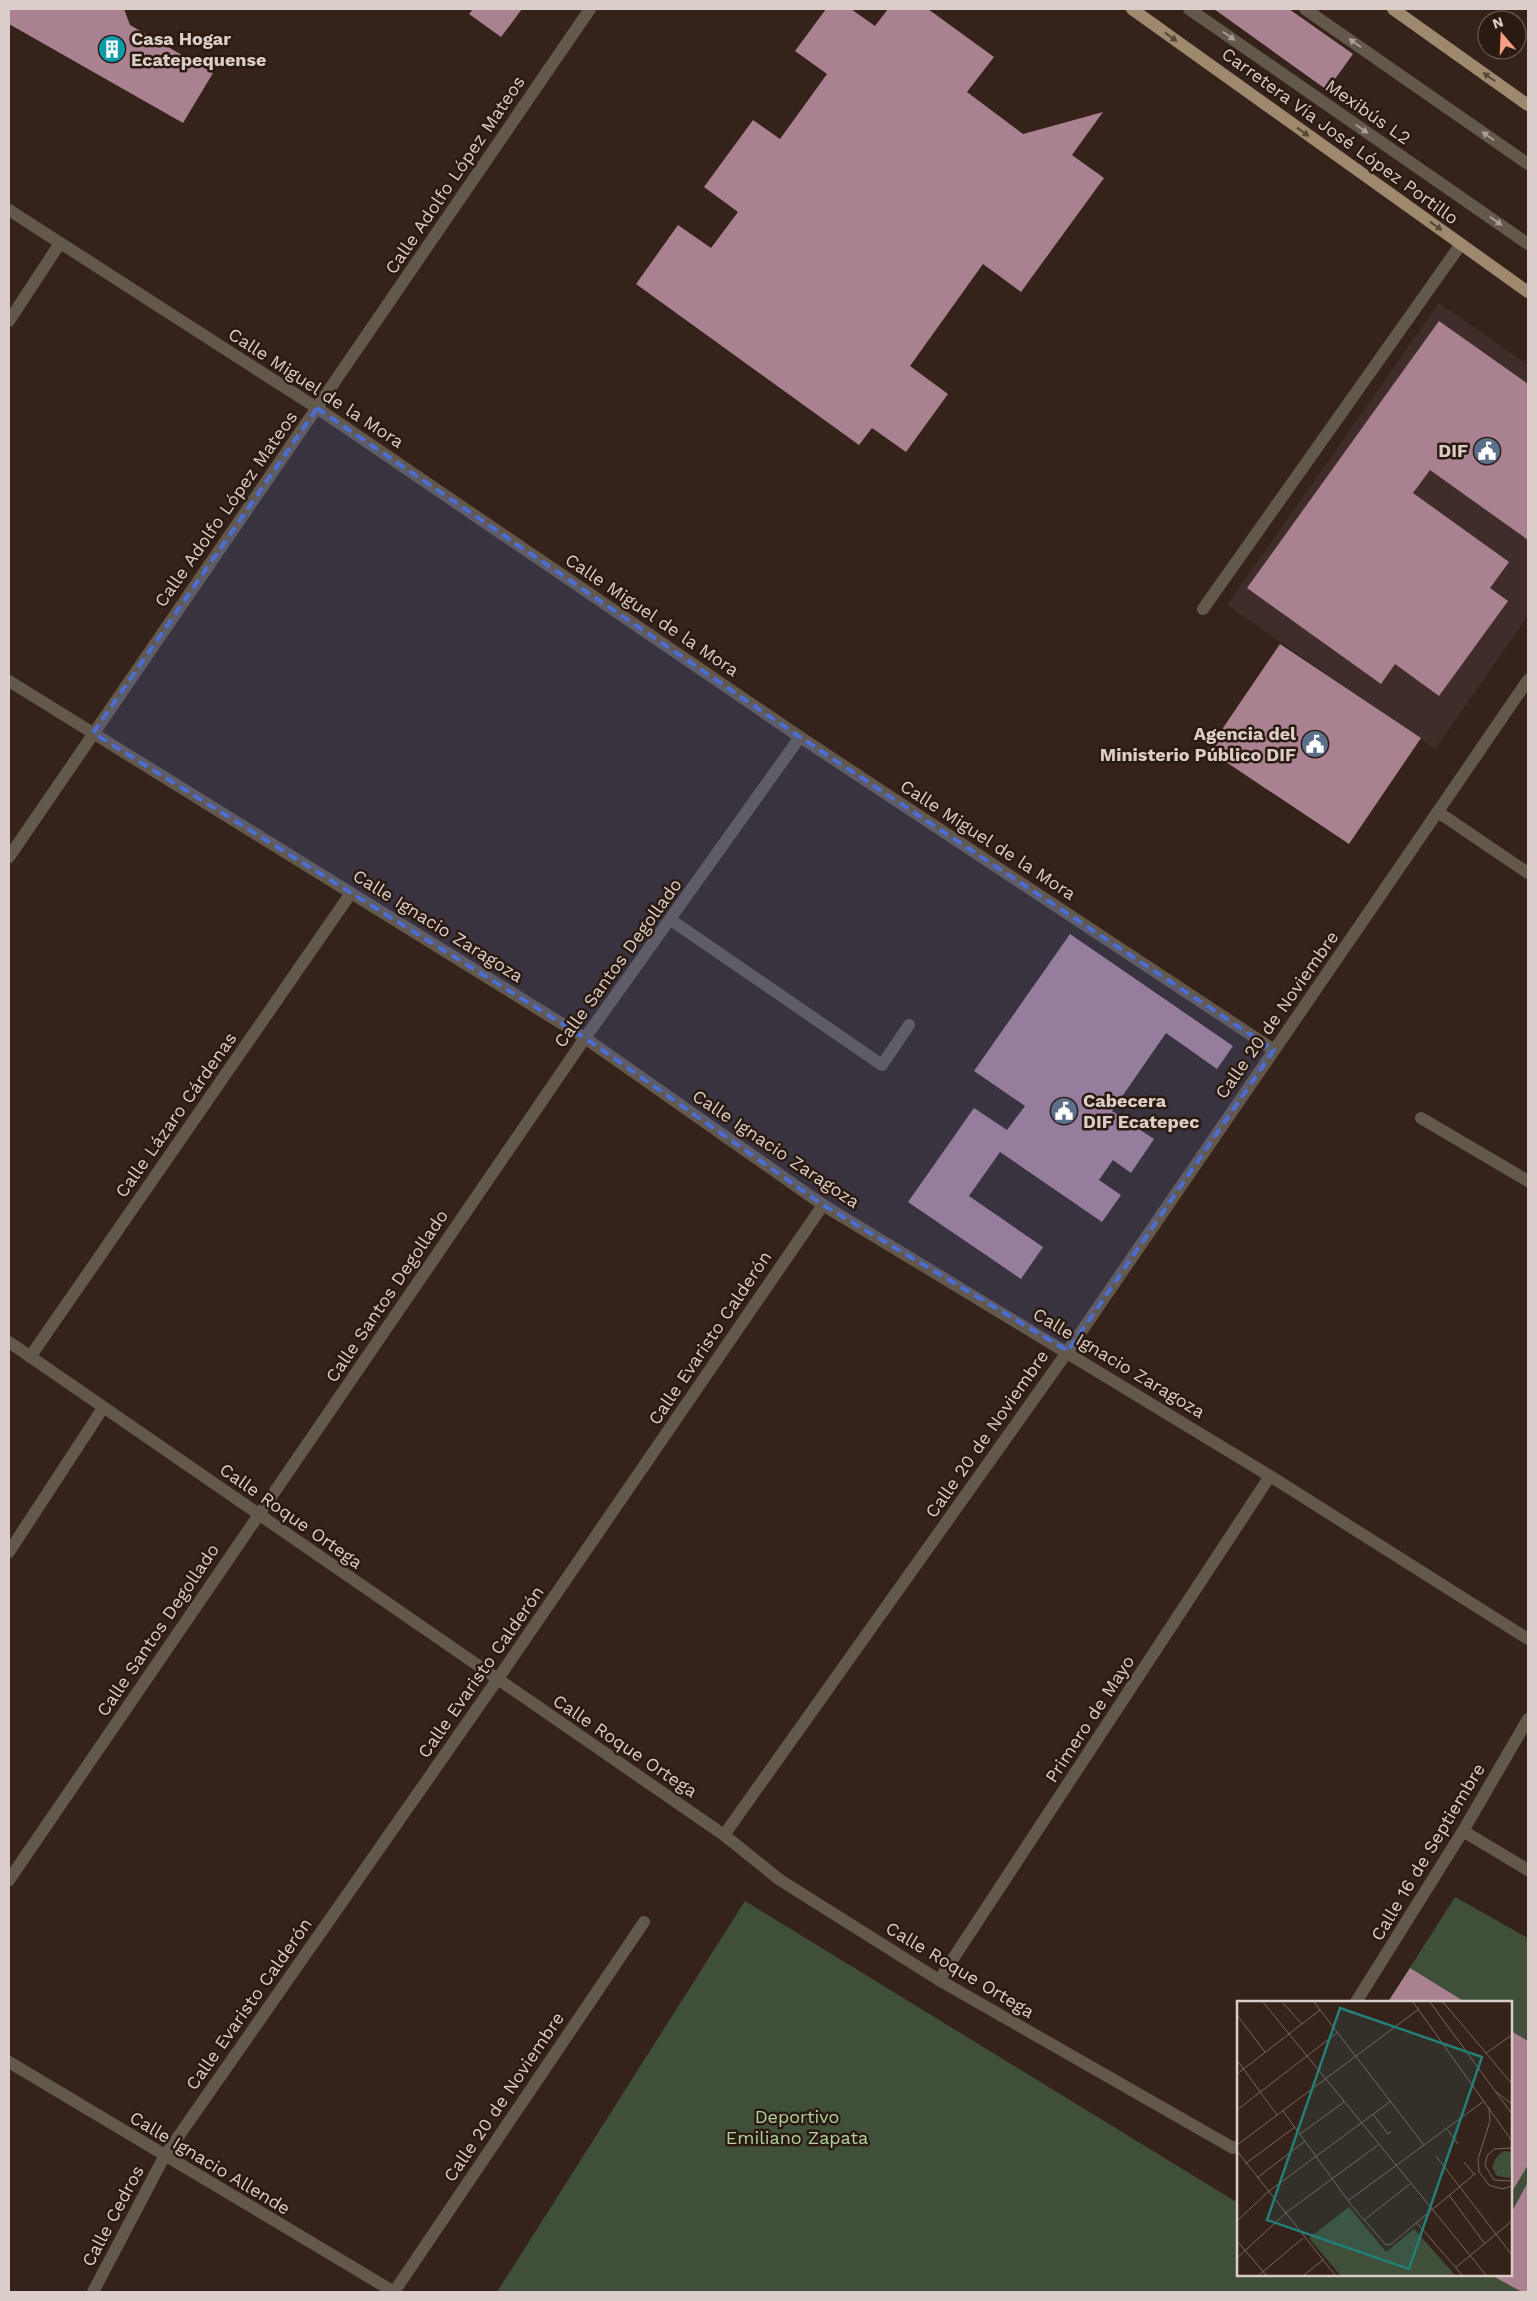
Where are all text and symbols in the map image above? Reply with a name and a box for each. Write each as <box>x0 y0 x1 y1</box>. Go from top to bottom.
north arrow <box>1477 10 1527 60</box>
text: N <box>1490 13 1505 32</box>
place label: Casa Hogar Ecatepequense <box>131 28 266 70</box>
one-way arrow <box>1164 32 1178 42</box>
one-way arrow <box>1222 32 1236 41</box>
building icon: Casa Hogar Ecatepequense <box>97 34 127 64</box>
one-way arrow <box>1348 38 1362 48</box>
street label: Carretera Vía José López Portillo <box>1218 43 1463 229</box>
street label: Calle Adolfo López Mateos <box>380 72 529 278</box>
one-way arrow <box>1482 72 1495 82</box>
street label: Mexibús L2 <box>1322 75 1415 149</box>
one-way arrow <box>1356 124 1369 134</box>
one-way arrow <box>1296 127 1310 137</box>
one-way arrow <box>1481 131 1495 141</box>
one-way arrow <box>1489 216 1503 226</box>
one-way arrow <box>1429 221 1442 231</box>
street label: Calle Miguel de la Mora <box>225 323 408 452</box>
street label: Calle Adolfo López Mateos <box>150 407 301 611</box>
public building icon: DIF <box>1472 436 1502 466</box>
place label: DIF <box>1438 440 1468 461</box>
street label: Calle Miguel de la Mora <box>561 549 743 681</box>
place label: Agencia del Ministerio Público DIF <box>1100 723 1296 765</box>
public building icon: Agencia del Ministerio Público DIF <box>1300 729 1330 759</box>
street label: Calle Miguel de la Mora <box>897 775 1080 904</box>
street label: Calle Ignacio Zaragoza <box>349 865 527 987</box>
street label: Calle Santos Degollado <box>549 874 686 1051</box>
street label: Calle 20 de Noviembre <box>1211 927 1343 1103</box>
street label: Calle Lázaro Cárdenas <box>111 1028 241 1201</box>
street label: Calle Ignacio Zaragoza <box>689 1085 864 1212</box>
place label: Cabecera DIF Ecatepec <box>1083 1090 1199 1132</box>
public building icon: Cabecera DIF Ecatepec <box>1049 1096 1079 1126</box>
street label: Calle Santos Degollado <box>321 1205 452 1386</box>
street label: Calle Evaristo Calderón <box>644 1247 776 1429</box>
street label: Calle Ignacio Zaragoza <box>1030 1303 1209 1422</box>
street label: Calle 20 de Noviembre <box>921 1346 1053 1522</box>
street label: Calle Roque Ortega <box>216 1458 367 1573</box>
street label: Calle Santos Degollado <box>92 1539 223 1720</box>
street label: Calle Evaristo Calderón <box>413 1582 548 1762</box>
street label: Primero de Mayo <box>1041 1651 1139 1786</box>
street label: Calle Roque Ortega <box>549 1690 701 1802</box>
street label: Calle 16 de Septiembre <box>1366 1759 1489 1944</box>
street label: Calle Evaristo Calderón <box>181 1914 316 2094</box>
street label: Calle Roque Ortega <box>882 1917 1038 2022</box>
inset map <box>1237 2001 1512 2276</box>
street label: Calle 20 de Noviembre <box>439 2008 568 2185</box>
street label: Calle Ignacio Allende <box>126 2106 294 2219</box>
park label: Deportivo Emiliano Zapata <box>726 2106 868 2148</box>
street label: Calle Cedros <box>77 2162 148 2270</box>

